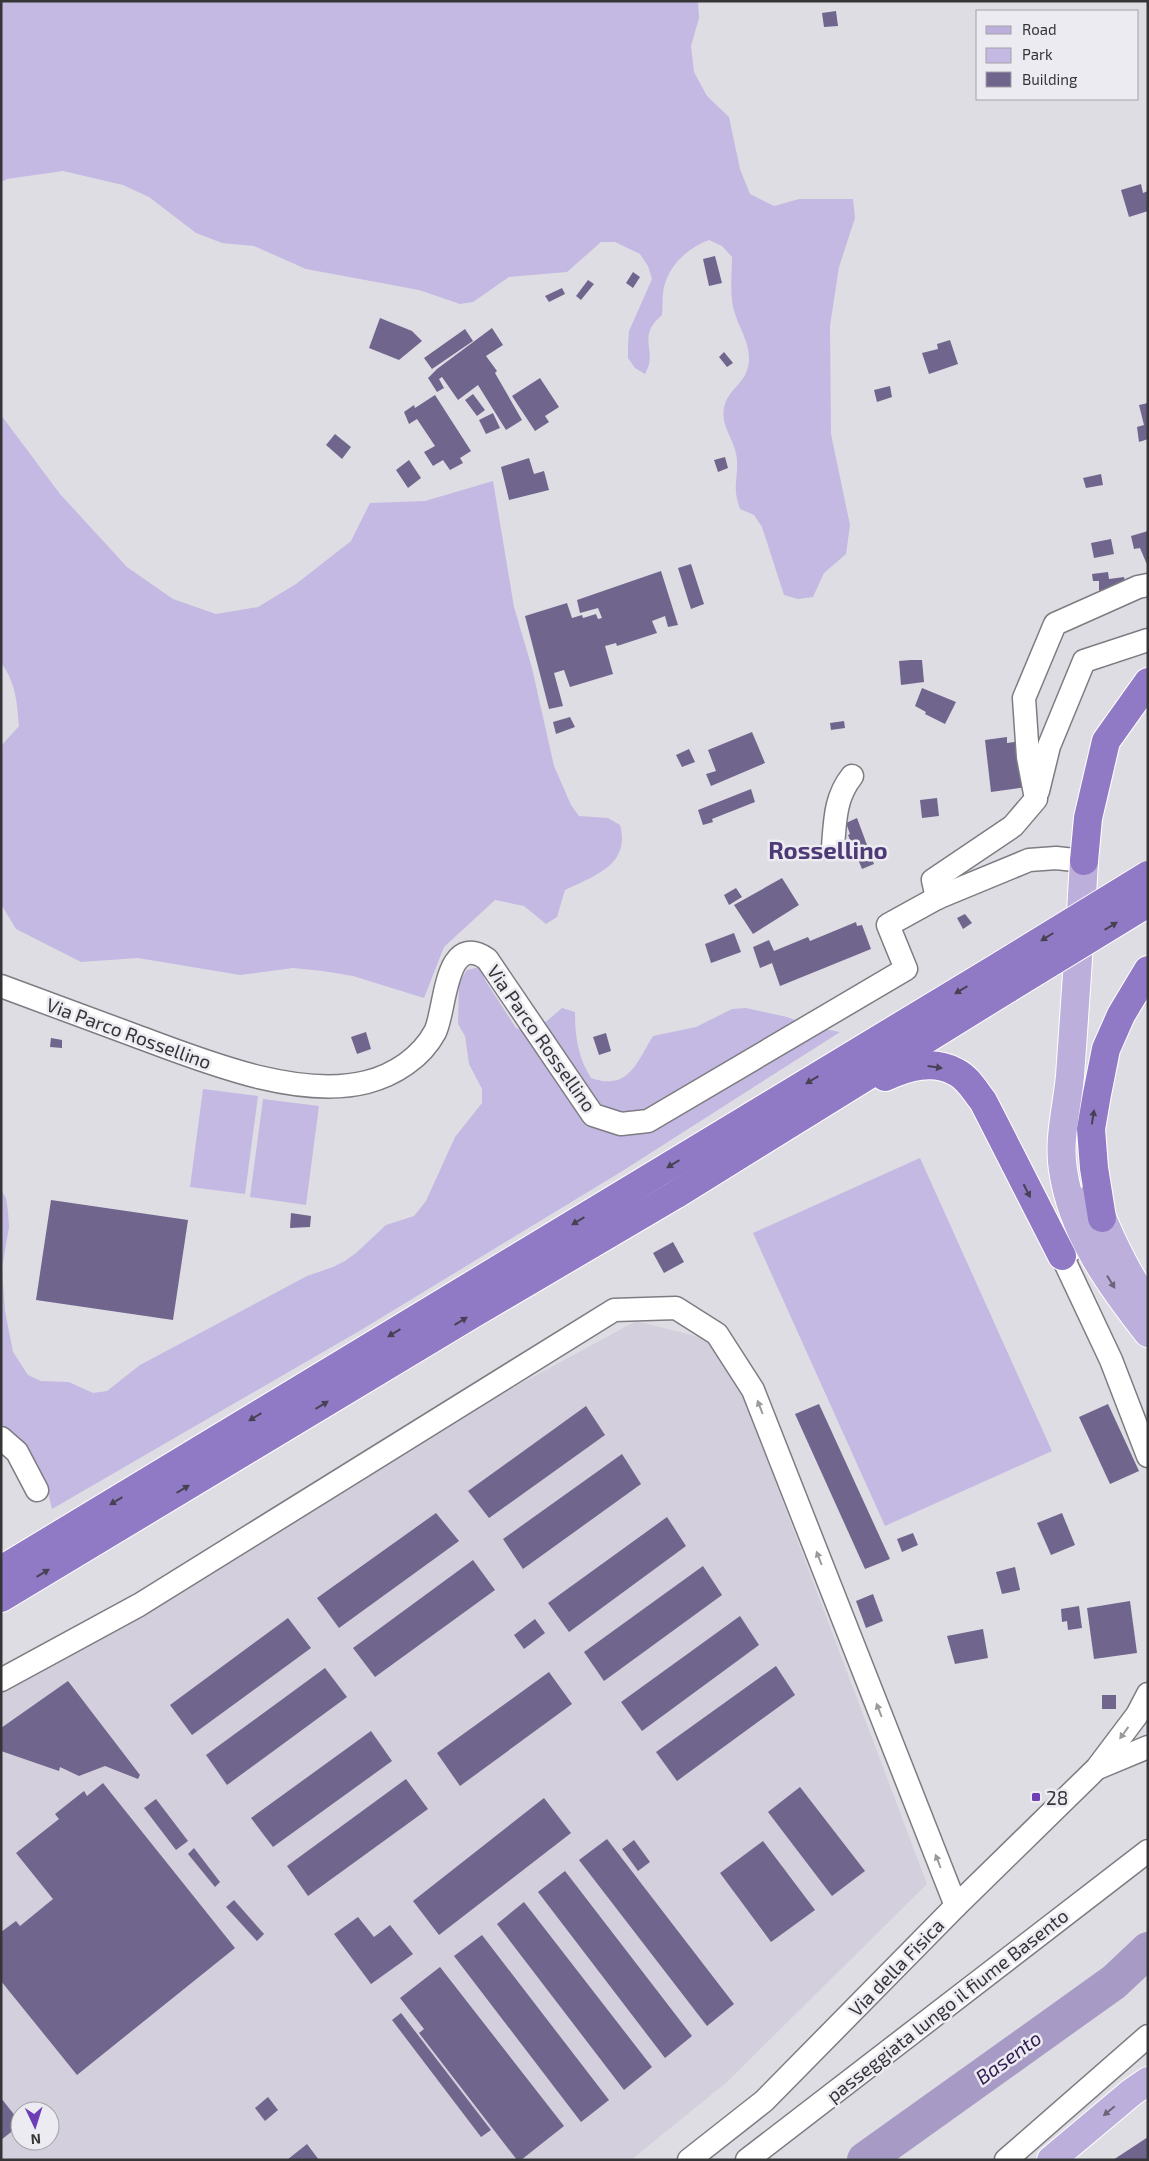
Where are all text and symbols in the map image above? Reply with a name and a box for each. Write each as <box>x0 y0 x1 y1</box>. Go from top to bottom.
legend <box>976 10 1139 100</box>
text: Road <box>1022 20 1057 38</box>
text: Park <box>1022 45 1053 63</box>
text: Building <box>1022 70 1078 88</box>
district label: Rossellino <box>768 835 888 864</box>
one-way arrow <box>1104 921 1117 930</box>
one-way arrow <box>1040 933 1053 942</box>
street label: Via Parco Rossellino <box>483 960 601 1116</box>
one-way arrow <box>955 985 968 994</box>
street label: Via Parco Rossellino <box>43 992 215 1074</box>
one-way arrow <box>927 1063 943 1071</box>
one-way arrow <box>805 1075 818 1085</box>
one-way arrow <box>1090 1109 1098 1125</box>
one-way arrow <box>666 1159 679 1168</box>
one-way arrow <box>1023 1184 1031 1199</box>
one-way arrow <box>571 1217 584 1226</box>
one-way arrow <box>1106 1276 1116 1289</box>
one-way arrow <box>454 1316 467 1326</box>
one-way arrow <box>387 1328 400 1337</box>
one-way arrow <box>756 1399 764 1414</box>
one-way arrow <box>315 1401 328 1410</box>
one-way arrow <box>248 1412 261 1421</box>
one-way arrow <box>176 1485 189 1494</box>
one-way arrow <box>109 1496 122 1506</box>
one-way arrow <box>815 1551 823 1565</box>
one-way arrow <box>37 1568 50 1577</box>
one-way arrow <box>875 1702 882 1717</box>
one-way arrow <box>1119 1726 1129 1739</box>
place label: 28 <box>1046 1786 1068 1809</box>
marker: 28 <box>1030 1791 1042 1803</box>
one-way arrow <box>934 1853 942 1868</box>
street label: passeggiata lungo il fiume Basento <box>821 1903 1073 2107</box>
street label: Via della Fisica <box>844 1913 948 2021</box>
water label: Basento <box>971 2025 1045 2089</box>
north arrow <box>10 2101 60 2151</box>
one-way arrow <box>1103 2106 1116 2117</box>
text: N <box>30 2131 42 2148</box>

